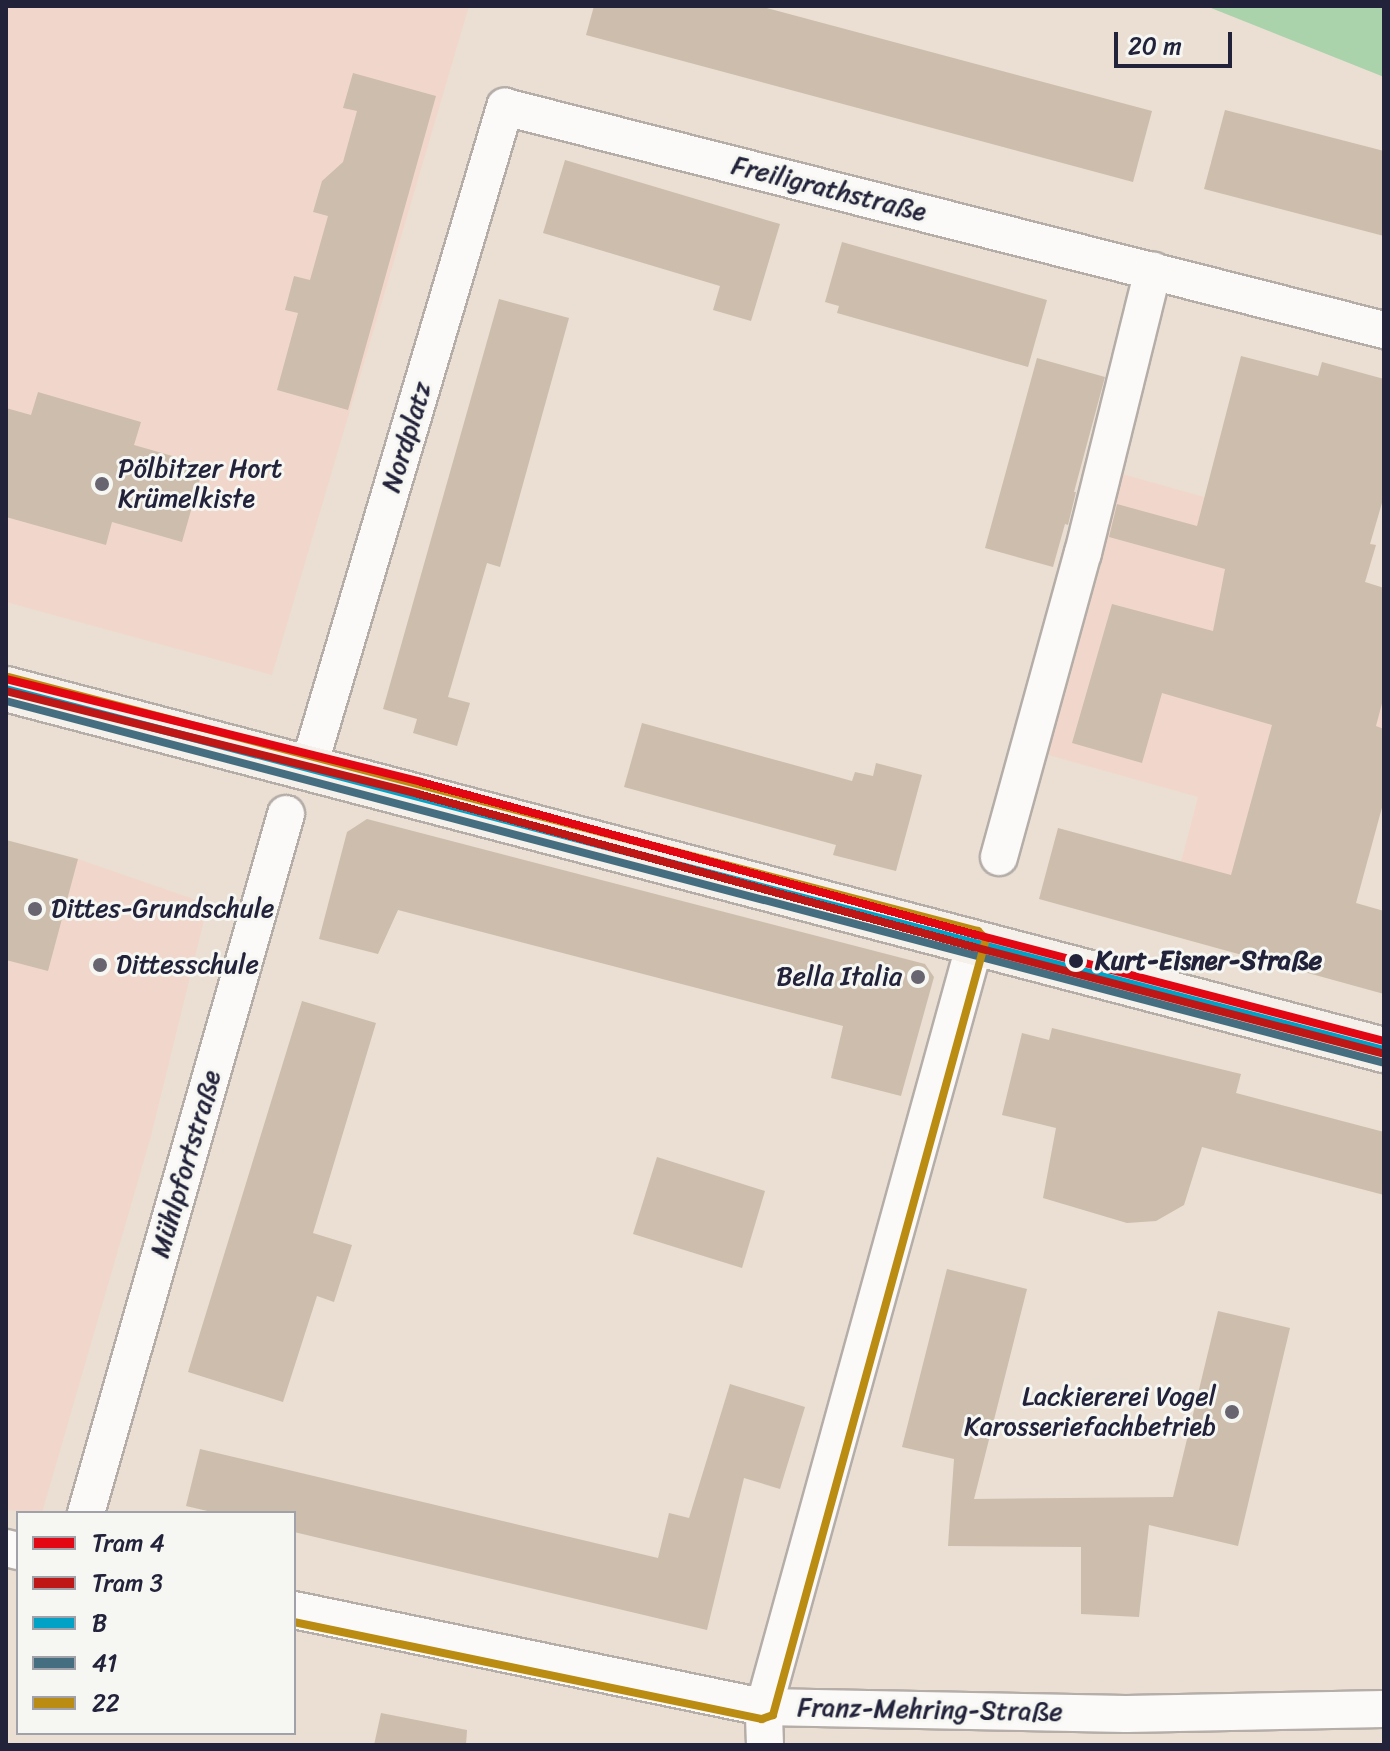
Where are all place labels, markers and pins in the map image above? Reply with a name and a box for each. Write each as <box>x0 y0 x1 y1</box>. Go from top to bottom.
place label: Pölbitzer Hort Krümelkiste <box>118 453 283 514</box>
marker: Pölbitzer Hort Krümelkiste <box>93 475 111 493</box>
place label: Dittes-Grundschule <box>51 893 274 925</box>
marker: Dittes-Grundschule <box>26 900 44 918</box>
place label: Kurt-Eisner-Straße <box>1095 945 1322 977</box>
place label: Dittesschule <box>116 949 259 981</box>
marker: Kurt-Eisner-Straße <box>1064 949 1088 973</box>
marker: Dittesschule <box>91 956 109 974</box>
place label: Bella Italia <box>775 961 902 993</box>
marker: Bella Italia <box>909 968 927 986</box>
place label: Lackiererei Vogel Karosseriefachbetrieb <box>964 1381 1216 1442</box>
marker: Lackiererei Vogel Karosseriefachbetrieb <box>1223 1403 1241 1421</box>

